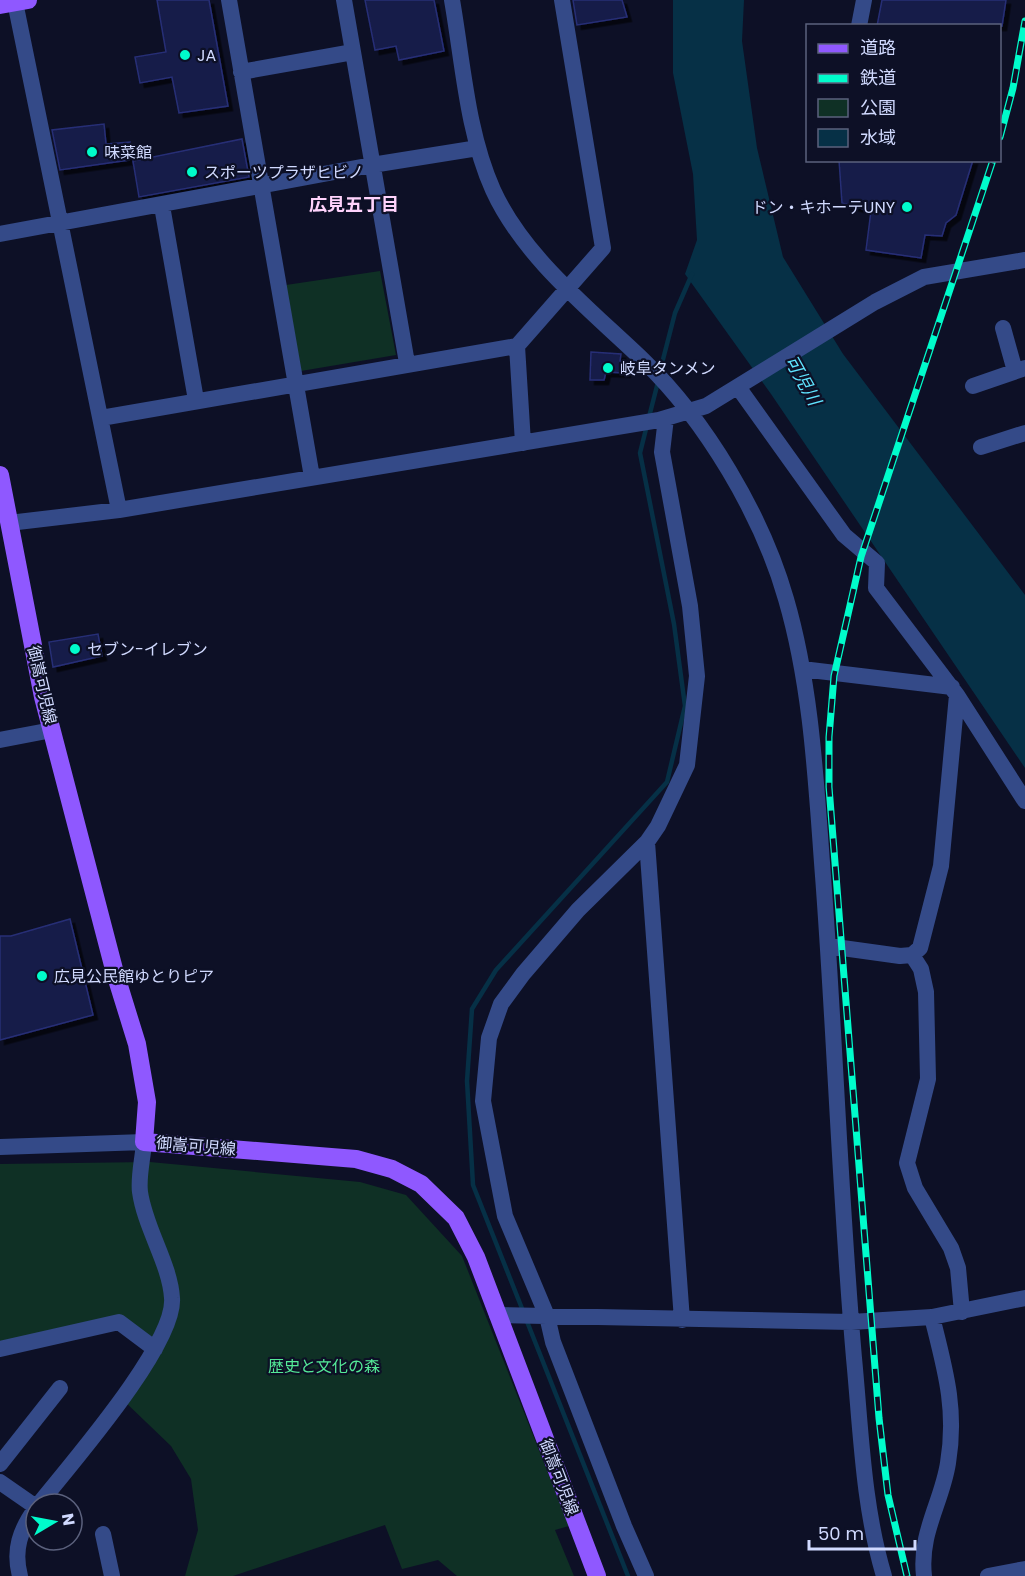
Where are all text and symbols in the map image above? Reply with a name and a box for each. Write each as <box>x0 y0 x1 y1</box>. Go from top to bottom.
legend <box>806 24 1001 162</box>
text: 道路 <box>860 35 896 60</box>
place label: JA <box>197 44 216 67</box>
marker: JA <box>178 48 192 62</box>
text: 鉄道 <box>860 65 896 90</box>
text: 公園 <box>860 95 896 120</box>
text: 水域 <box>860 125 896 150</box>
place label: 味菜館 <box>104 141 152 164</box>
marker: 味菜館 <box>85 145 99 159</box>
place label: スポーツプラザヒビノ <box>204 161 364 184</box>
marker: スポーツプラザヒビノ <box>185 165 199 179</box>
district label: 広見五丁目 <box>309 192 399 217</box>
place label: ドン・キホーテUNY <box>752 196 896 219</box>
marker: ドン・キホーテUNY <box>900 200 914 214</box>
water label: 可児川 <box>779 350 828 411</box>
place label: 岐阜タンメン <box>620 357 716 380</box>
marker: 岐阜タンメン <box>601 361 615 375</box>
place label: セブン-イレブン <box>87 638 208 661</box>
marker: セブン-イレブン <box>68 642 82 656</box>
street label: 御嵩可児線 <box>22 643 62 727</box>
place label: 広見公民館ゆとりピア <box>54 965 214 988</box>
marker: 広見公民館ゆとりピア <box>35 969 49 983</box>
street label: 御嵩可児線 <box>155 1131 237 1161</box>
park label: 歴史と文化の森 <box>268 1355 380 1378</box>
street label: 御嵩可児線 <box>534 1436 584 1518</box>
north arrow <box>24 1492 84 1552</box>
text: N <box>56 1512 81 1527</box>
scale bar <box>809 1513 916 1551</box>
text: 50 m <box>818 1521 864 1546</box>

